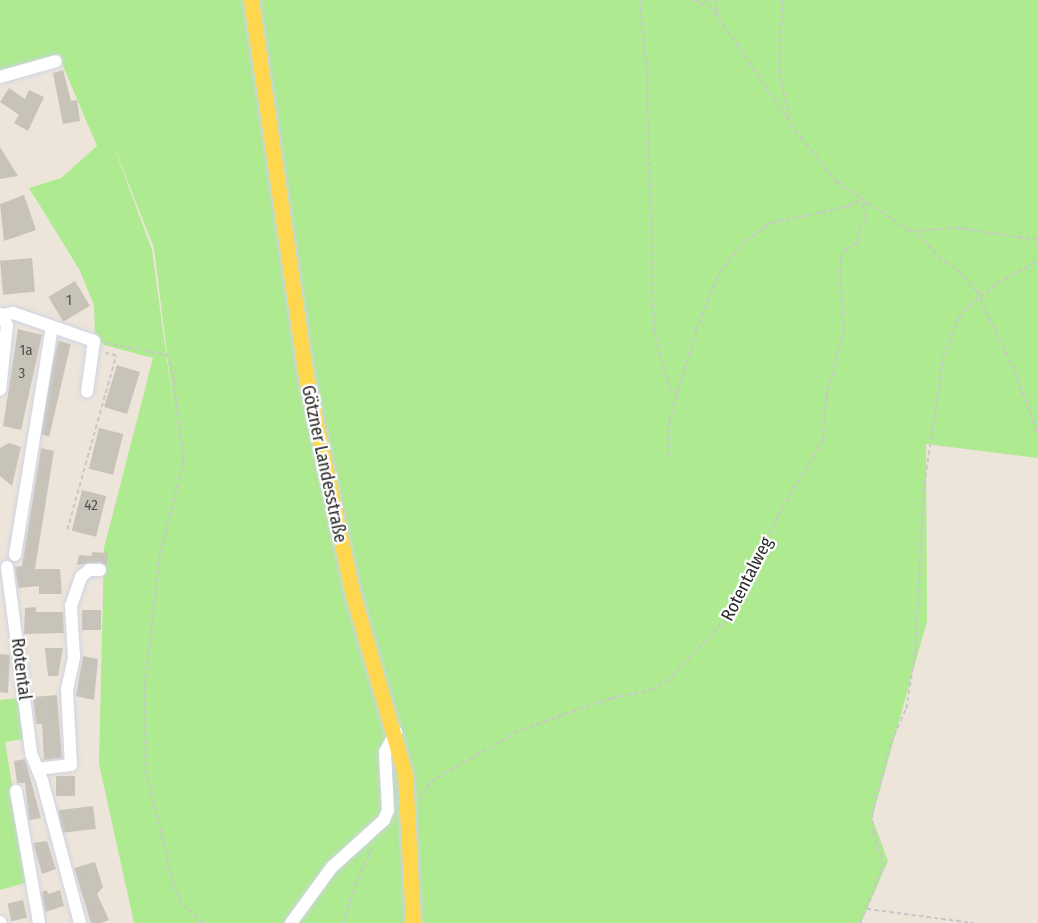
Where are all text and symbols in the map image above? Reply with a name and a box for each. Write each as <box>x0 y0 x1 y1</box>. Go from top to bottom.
house number: 1 <box>66 292 72 310</box>
house number: 1a <box>19 342 33 360</box>
house number: 3 <box>19 365 25 383</box>
street label: Götzner Landesstraße <box>297 383 351 545</box>
house number: 42 <box>84 497 98 515</box>
street label: Rotentalweg <box>717 533 777 625</box>
street label: Rotental <box>6 637 36 701</box>

